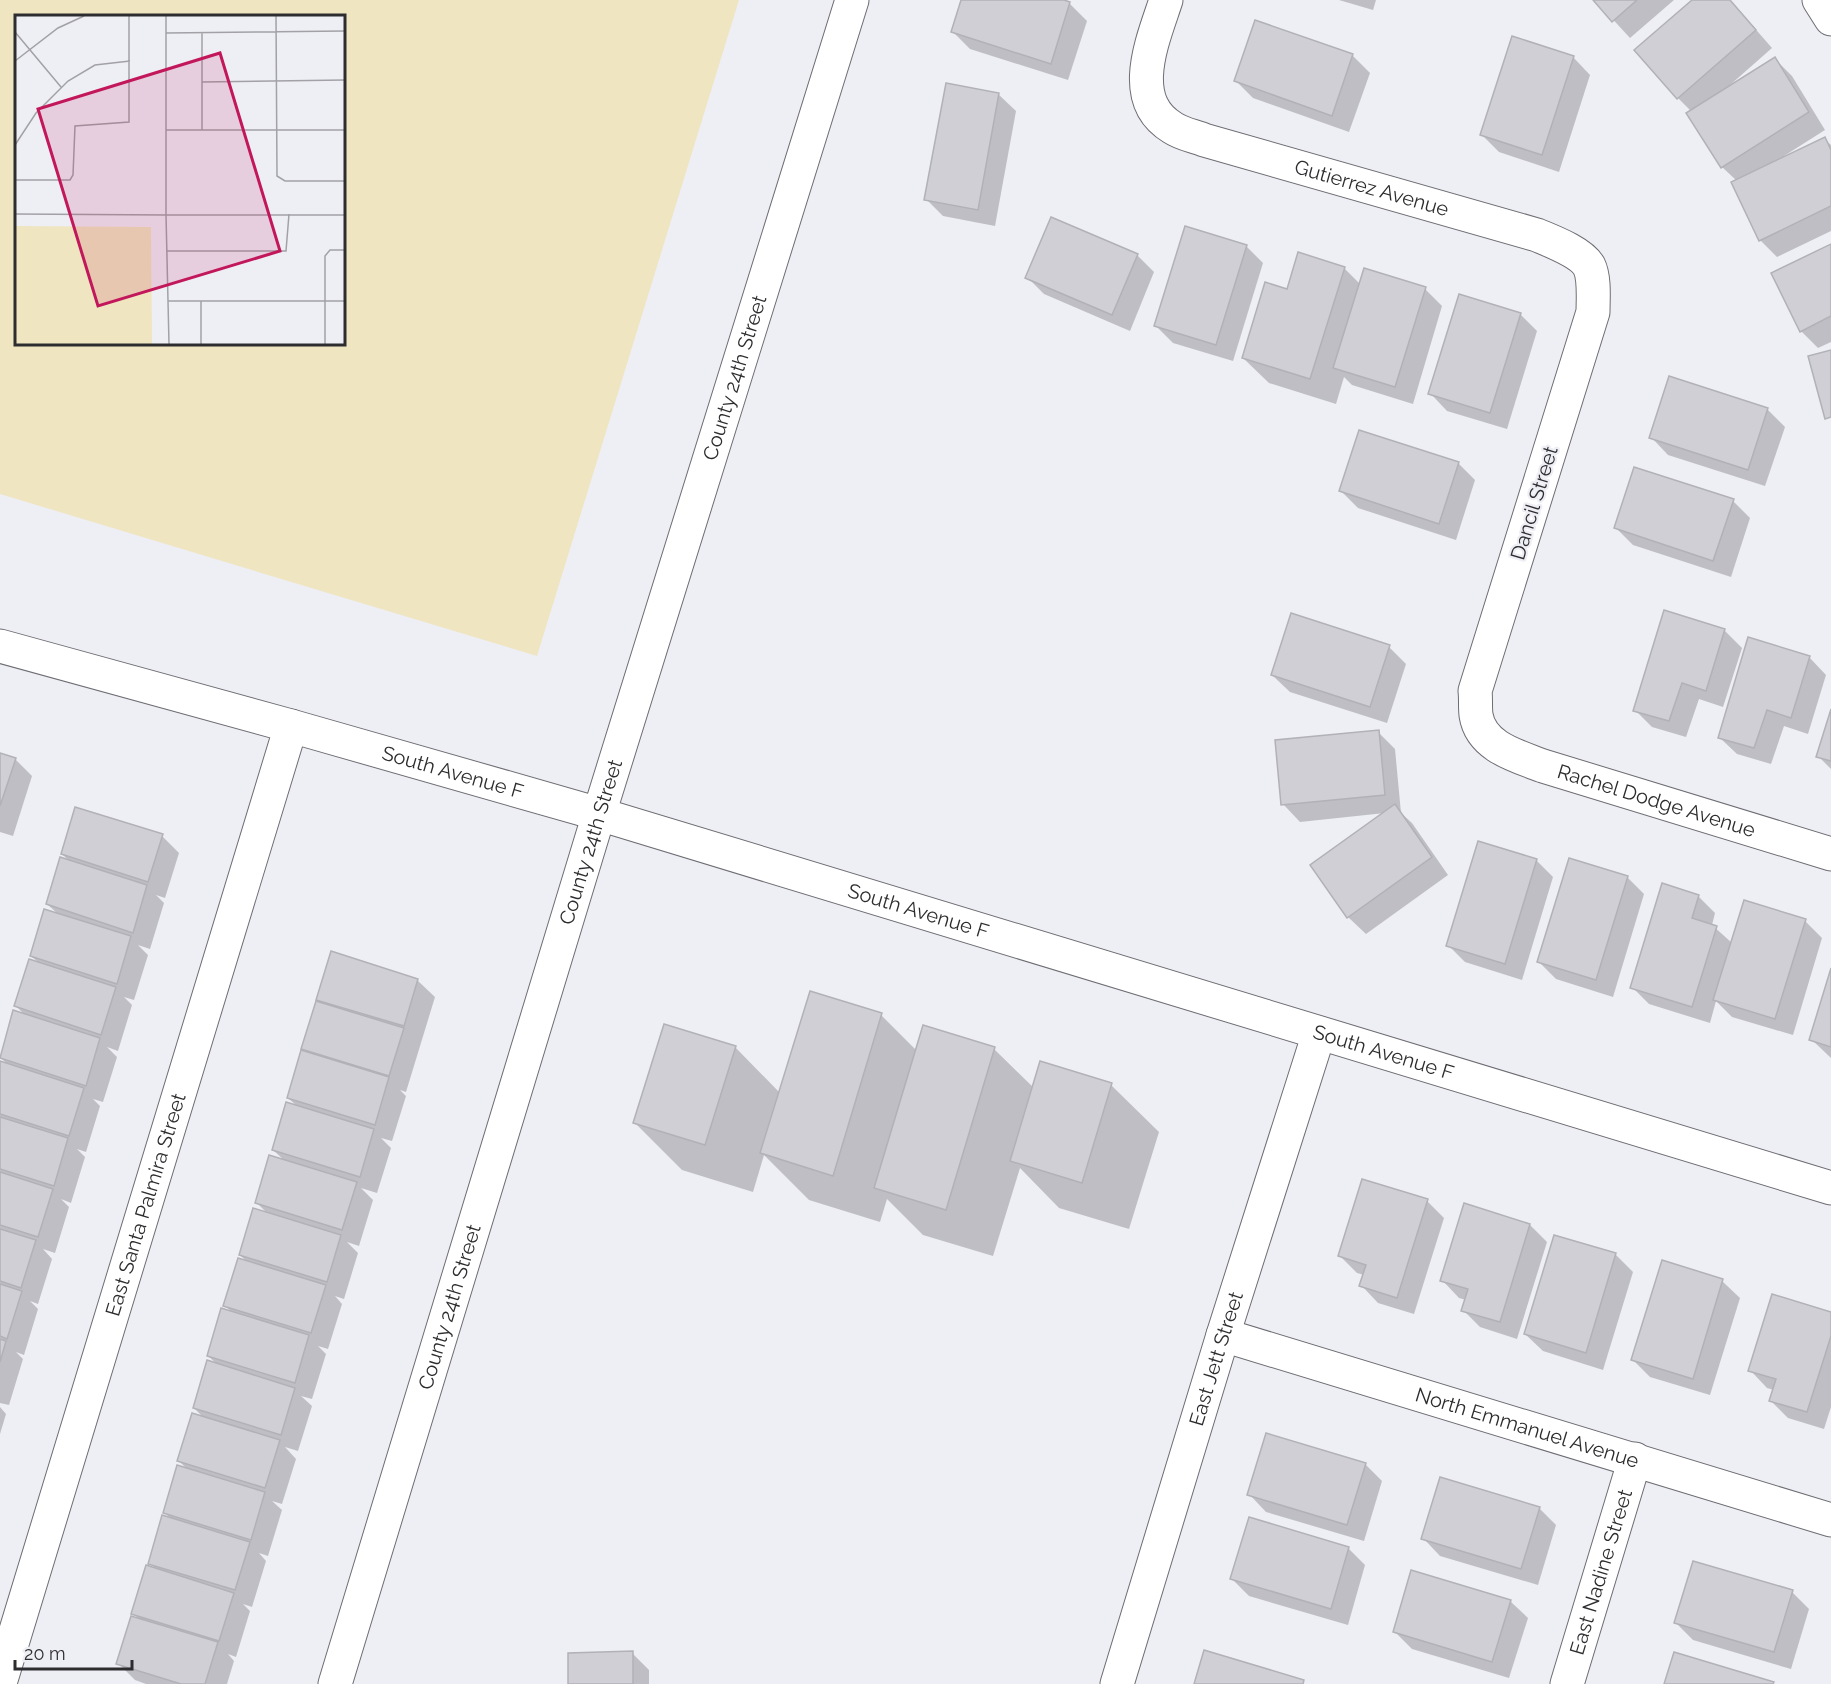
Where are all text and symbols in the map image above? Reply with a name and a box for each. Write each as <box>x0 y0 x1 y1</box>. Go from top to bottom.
inset map <box>15 15 345 345</box>
street label: Gutierrez Avenue <box>1292 154 1452 221</box>
street label: County 24th Street <box>698 292 772 463</box>
street label: Dancil Street <box>1505 443 1563 563</box>
street label: South Avenue F <box>379 741 526 804</box>
street label: County 24th Street <box>554 756 627 927</box>
street label: Rachel Dodge Avenue <box>1554 759 1758 842</box>
street label: South Avenue F <box>845 878 992 944</box>
street label: South Avenue F <box>1310 1019 1457 1085</box>
street label: East Santa Palmira Street <box>100 1090 191 1319</box>
street label: County 24th Street <box>413 1221 486 1393</box>
street label: East Jett Street <box>1184 1288 1248 1429</box>
street label: North Emmanuel Avenue <box>1413 1382 1642 1473</box>
street label: East Nadine Street <box>1565 1486 1637 1658</box>
scale bar <box>15 1633 132 1671</box>
text: 20 m <box>24 1643 66 1664</box>

